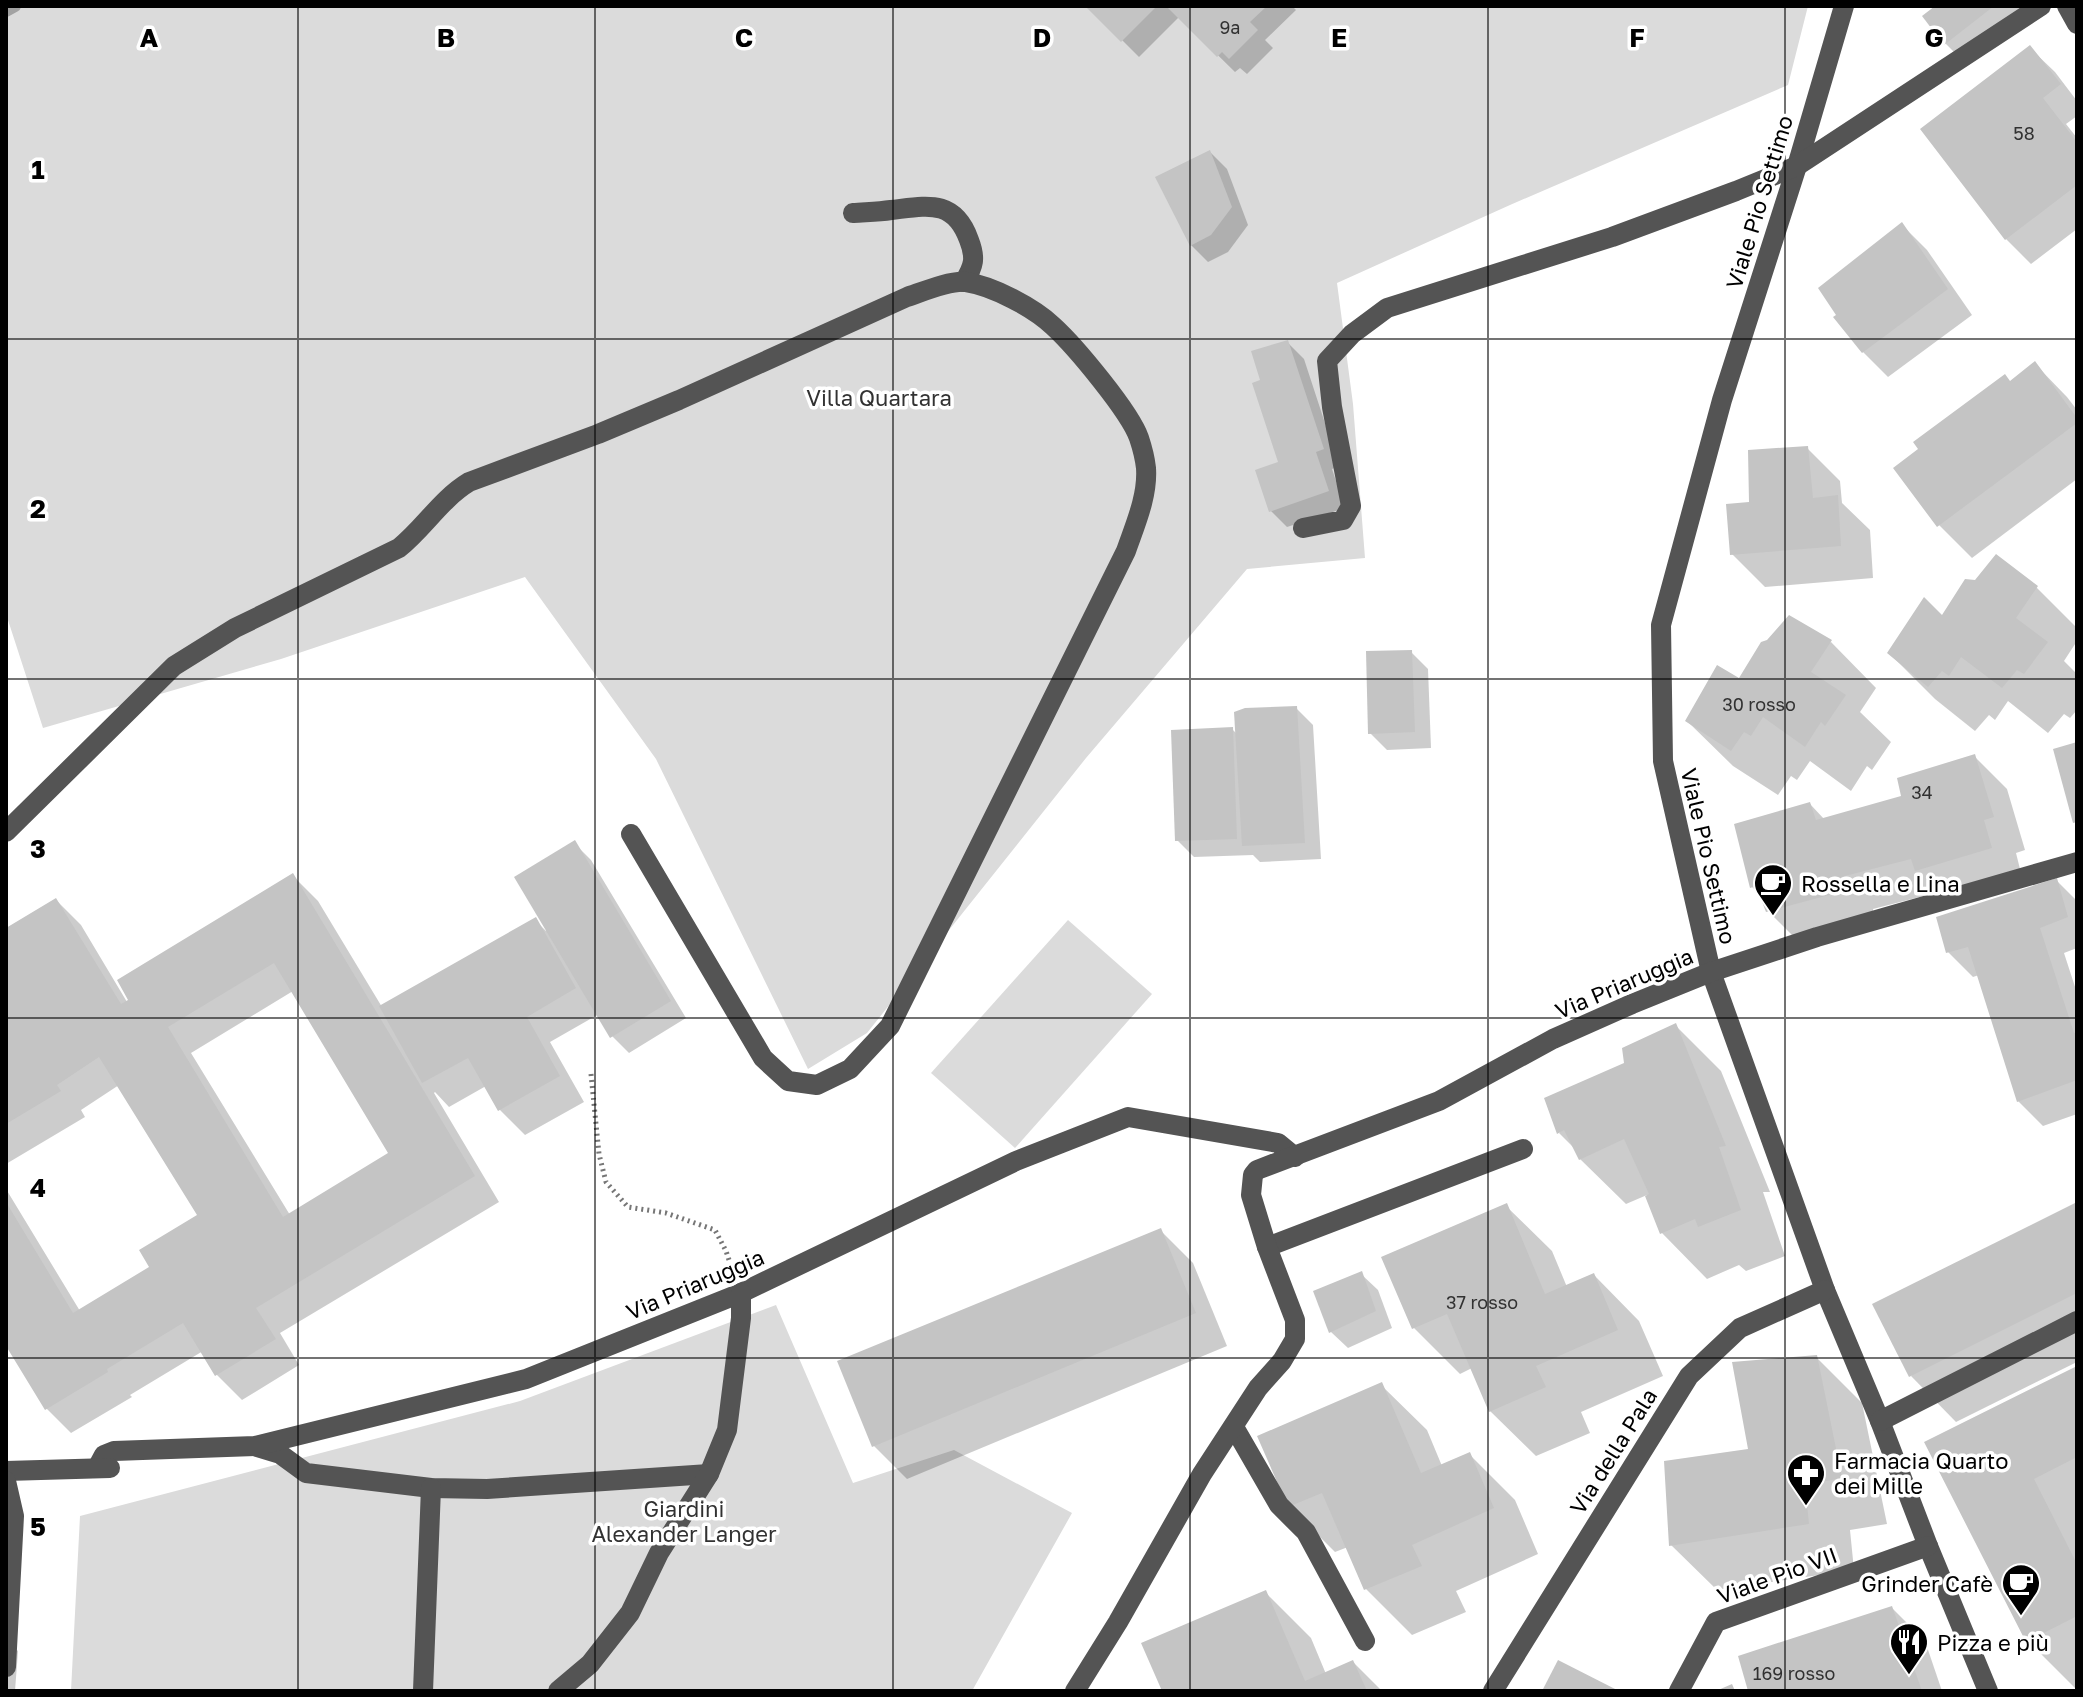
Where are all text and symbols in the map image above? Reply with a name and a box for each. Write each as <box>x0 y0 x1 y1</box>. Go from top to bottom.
house number: 9a <box>1219 16 1241 38</box>
text: A <box>140 22 159 53</box>
text: B <box>437 22 455 53</box>
text: C <box>735 22 753 53</box>
text: D <box>1033 22 1051 53</box>
text: E <box>1331 22 1347 53</box>
text: F <box>1629 22 1645 53</box>
text: G <box>1924 22 1944 53</box>
street label: Viale Pio Settimo <box>1720 112 1798 292</box>
house number: 58 <box>2013 122 2035 144</box>
text: 1 <box>31 154 45 185</box>
park label: Villa Quartara <box>806 384 952 411</box>
text: 2 <box>30 493 46 524</box>
house number: 30 rosso <box>1722 693 1796 715</box>
street label: Viale Pio Settimo <box>1676 765 1742 947</box>
house number: 34 <box>1911 781 1933 803</box>
text: 3 <box>30 833 46 864</box>
cafe icon: Rossella e Lina <box>1752 862 1794 917</box>
place label: Rossella e Lina <box>1801 870 1960 897</box>
street label: Via Priaruggia <box>1551 942 1697 1024</box>
text: 4 <box>30 1172 46 1203</box>
street label: Via Priaruggia <box>622 1243 768 1325</box>
house number: 37 rosso <box>1446 1291 1518 1313</box>
street label: Via della Pala <box>1564 1383 1662 1519</box>
place label: Farmacia Quarto dei Mille <box>1834 1447 2008 1499</box>
pharmacy icon: Farmacia Quarto dei Mille <box>1785 1452 1827 1507</box>
park label: Giardini Alexander Langer <box>591 1495 777 1547</box>
text: 5 <box>30 1511 46 1542</box>
street label: Viale Pio VII <box>1713 1541 1841 1609</box>
cafe icon: Grinder Cafè <box>2000 1562 2042 1617</box>
place label: Grinder Cafè <box>1861 1570 1993 1597</box>
restaurant icon: Pizza e più <box>1888 1621 1930 1676</box>
place label: Pizza e più <box>1937 1629 2049 1656</box>
house number: 169 rosso <box>1753 1662 1835 1684</box>

